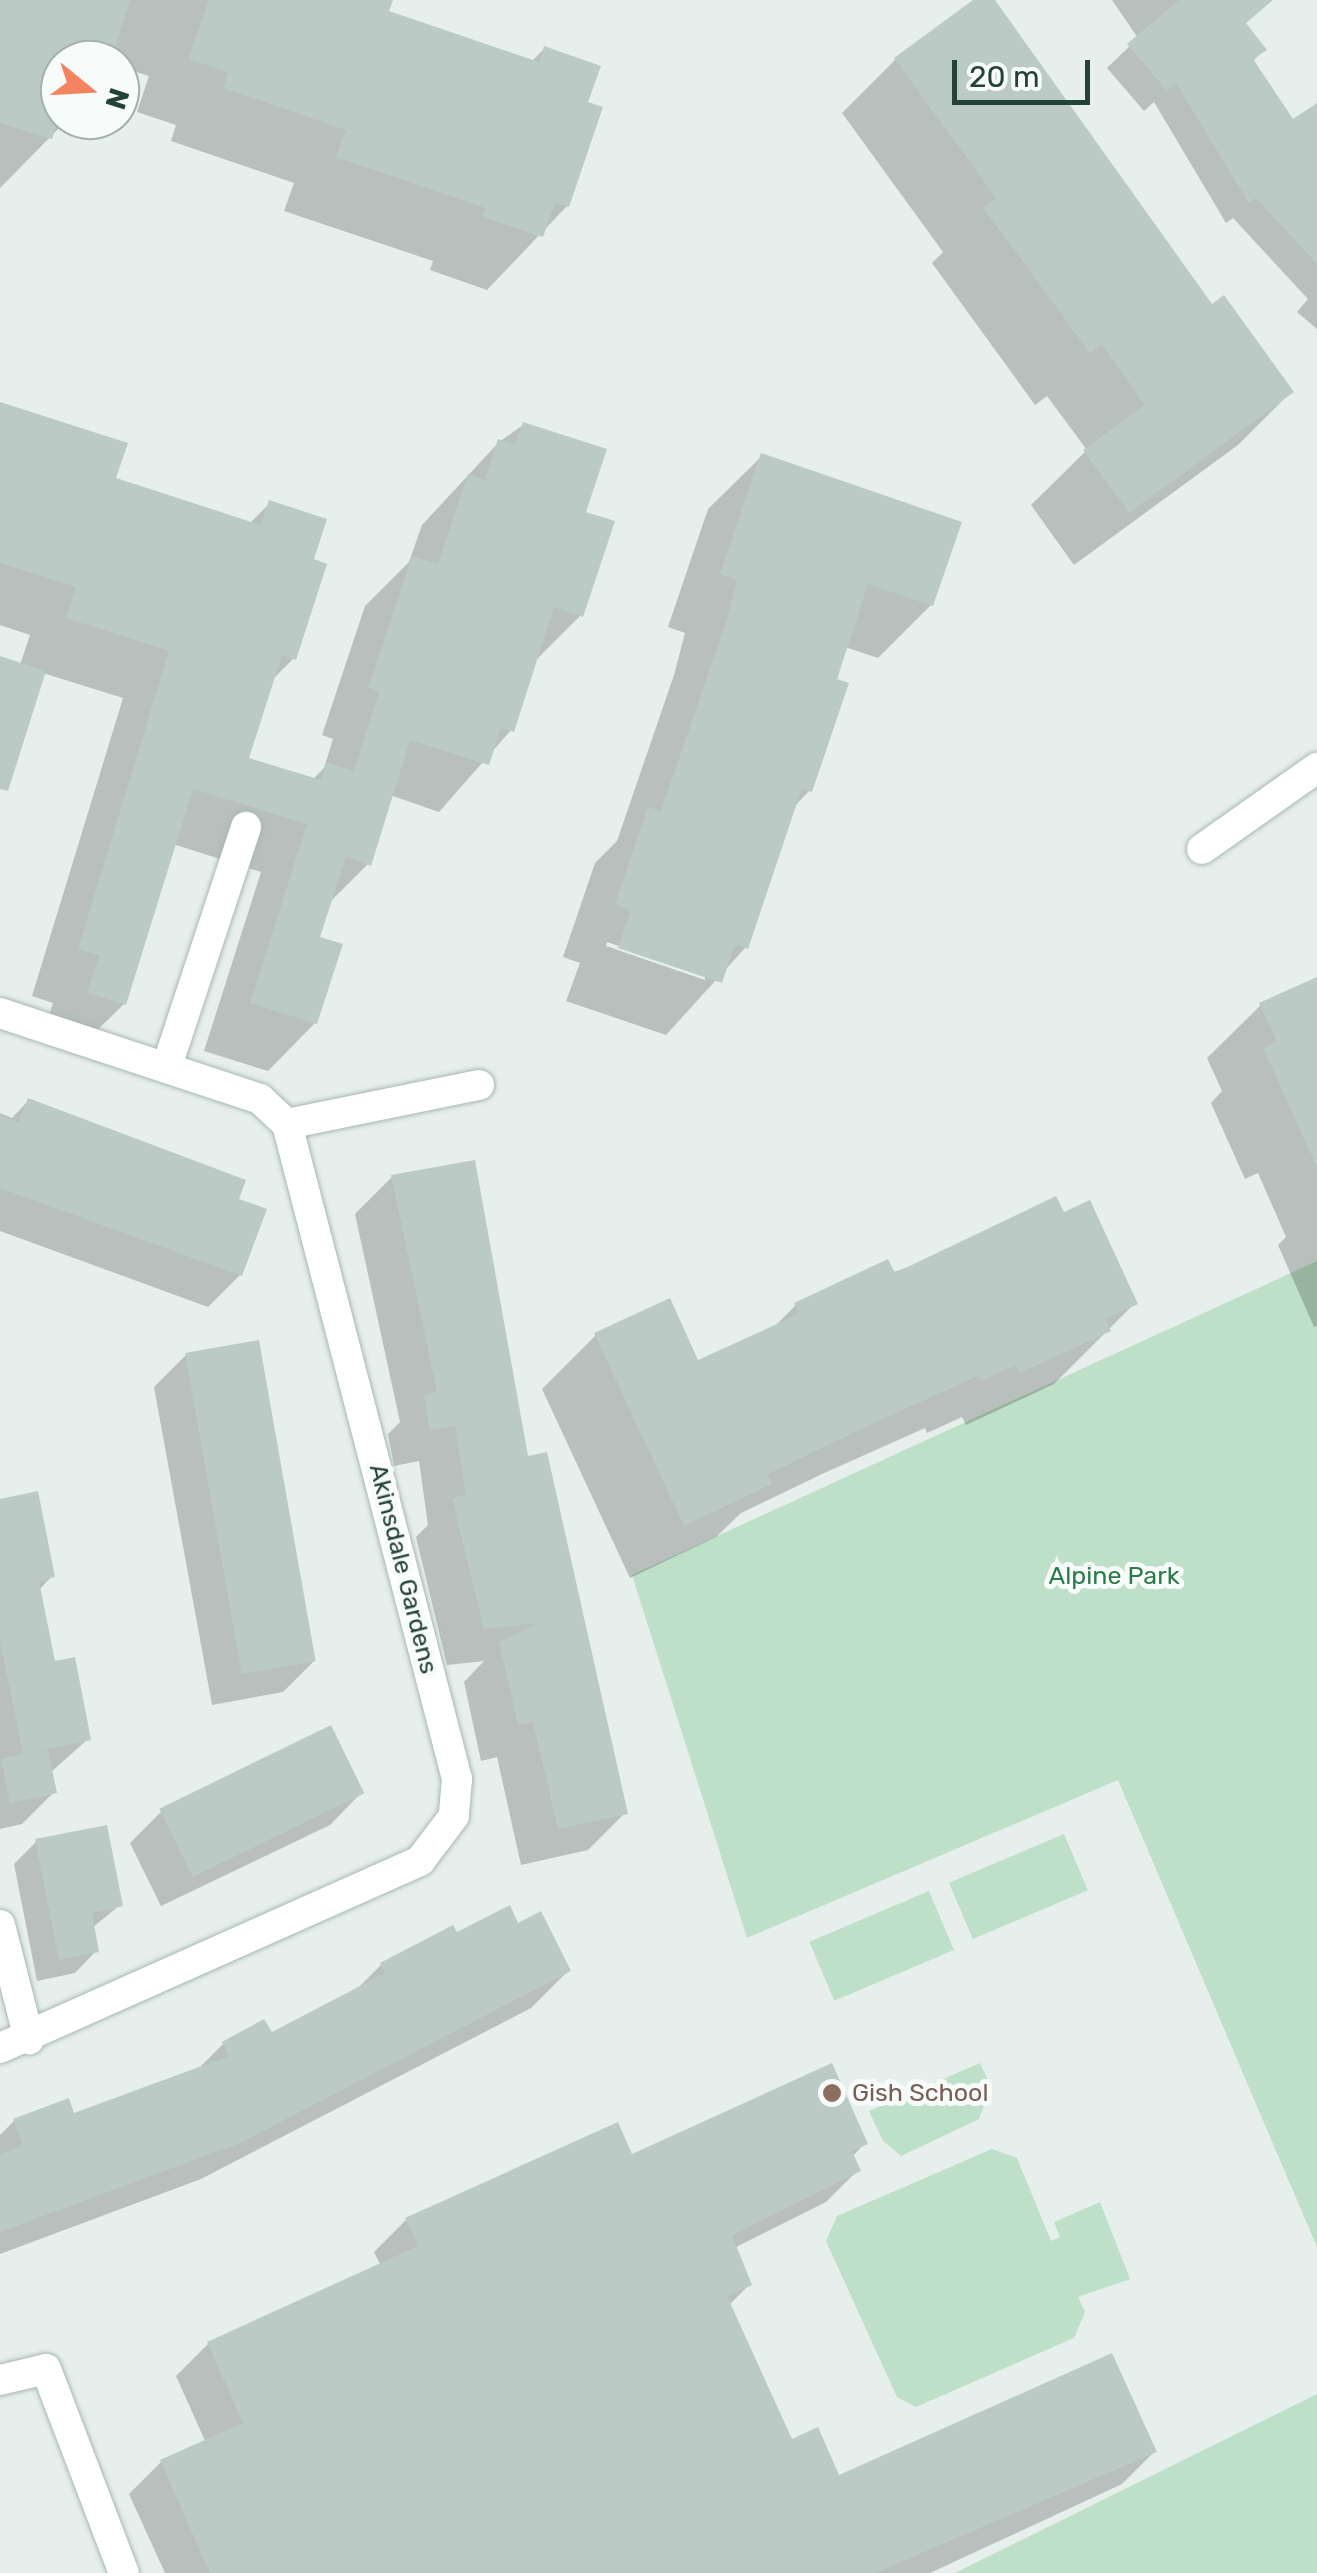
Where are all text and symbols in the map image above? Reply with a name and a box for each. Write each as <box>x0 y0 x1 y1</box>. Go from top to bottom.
north arrow <box>40 40 140 140</box>
scale bar <box>957 40 1094 102</box>
text: 20 m <box>969 59 1040 95</box>
text: N <box>98 84 136 113</box>
street label: Akinsdale Gardens <box>362 1461 444 1677</box>
park label: Alpine Park <box>1048 1561 1180 1591</box>
place label: Gish School <box>852 2078 989 2108</box>
marker: Gish School <box>821 2082 843 2104</box>

